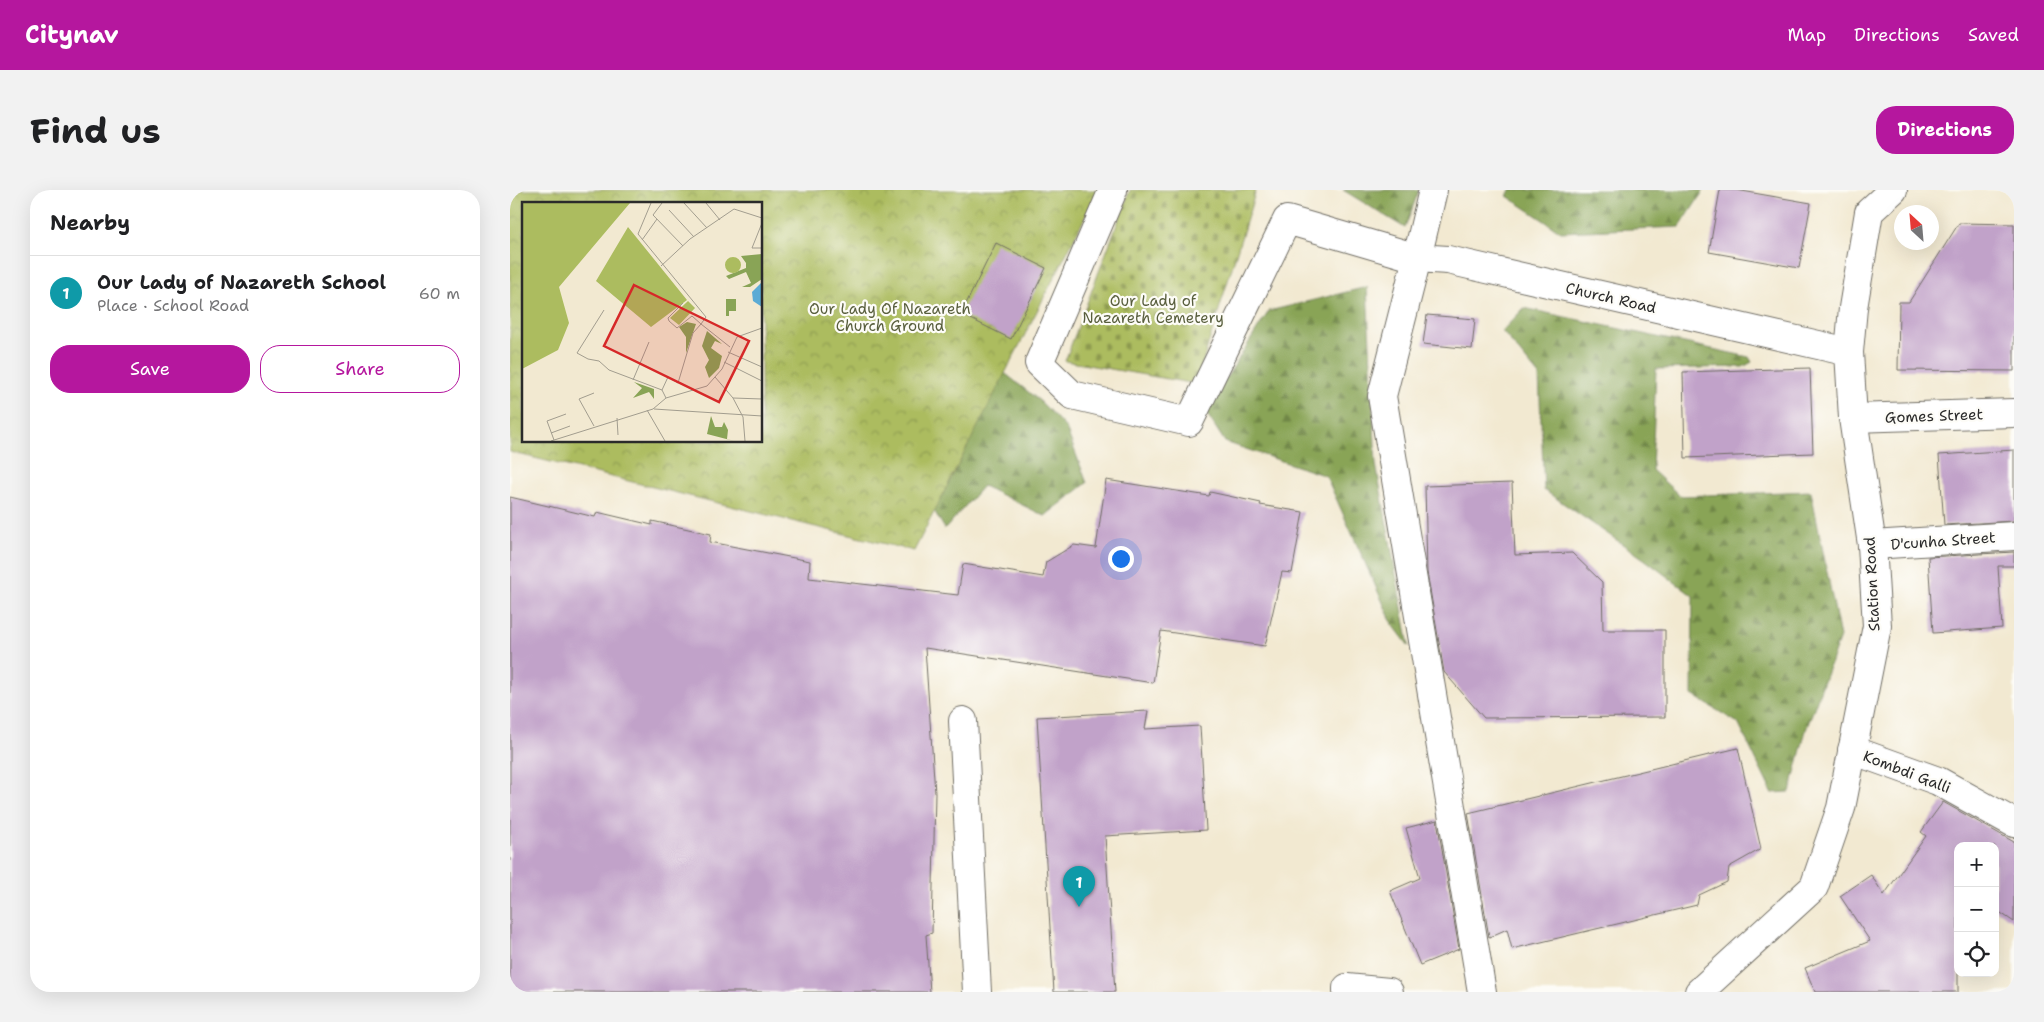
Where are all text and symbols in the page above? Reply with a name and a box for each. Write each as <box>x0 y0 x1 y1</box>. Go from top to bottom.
text: Citynav <box>25 19 119 51</box>
text: Map <box>1788 23 1826 47</box>
text: Directions <box>1854 23 1940 47</box>
text: Saved <box>1968 23 2019 47</box>
button: Directions <box>1876 106 2014 154</box>
text: Find us <box>30 107 161 154</box>
inset map <box>522 202 762 442</box>
north arrow <box>1894 205 1939 250</box>
text: Nearby <box>50 209 130 237</box>
text: Our Lady of Nazareth School <box>97 270 386 295</box>
street label: Church Road <box>1564 278 1659 318</box>
text: 1 <box>62 283 70 304</box>
text: 60 m <box>419 283 460 304</box>
park label: Our Lady of Nazareth Cemetery <box>1082 291 1224 328</box>
text: Place · School Road <box>97 295 249 316</box>
park label: Our Lady Of Nazareth Church Ground <box>809 299 971 336</box>
button: Save <box>50 345 250 393</box>
button: Share <box>260 345 460 393</box>
street label: Gomes Street <box>1885 404 1983 428</box>
street label: D'cunha Street <box>1890 527 1996 555</box>
street label: Station Road <box>1860 536 1884 632</box>
your location <box>1108 546 1134 572</box>
street label: Kombdi Galli <box>1860 746 1954 798</box>
map controls <box>1954 842 1999 977</box>
button: + <box>1954 842 1999 887</box>
pin: 1 <box>1063 866 1095 907</box>
button: − <box>1954 887 1999 932</box>
button: locate <box>1954 932 1999 977</box>

